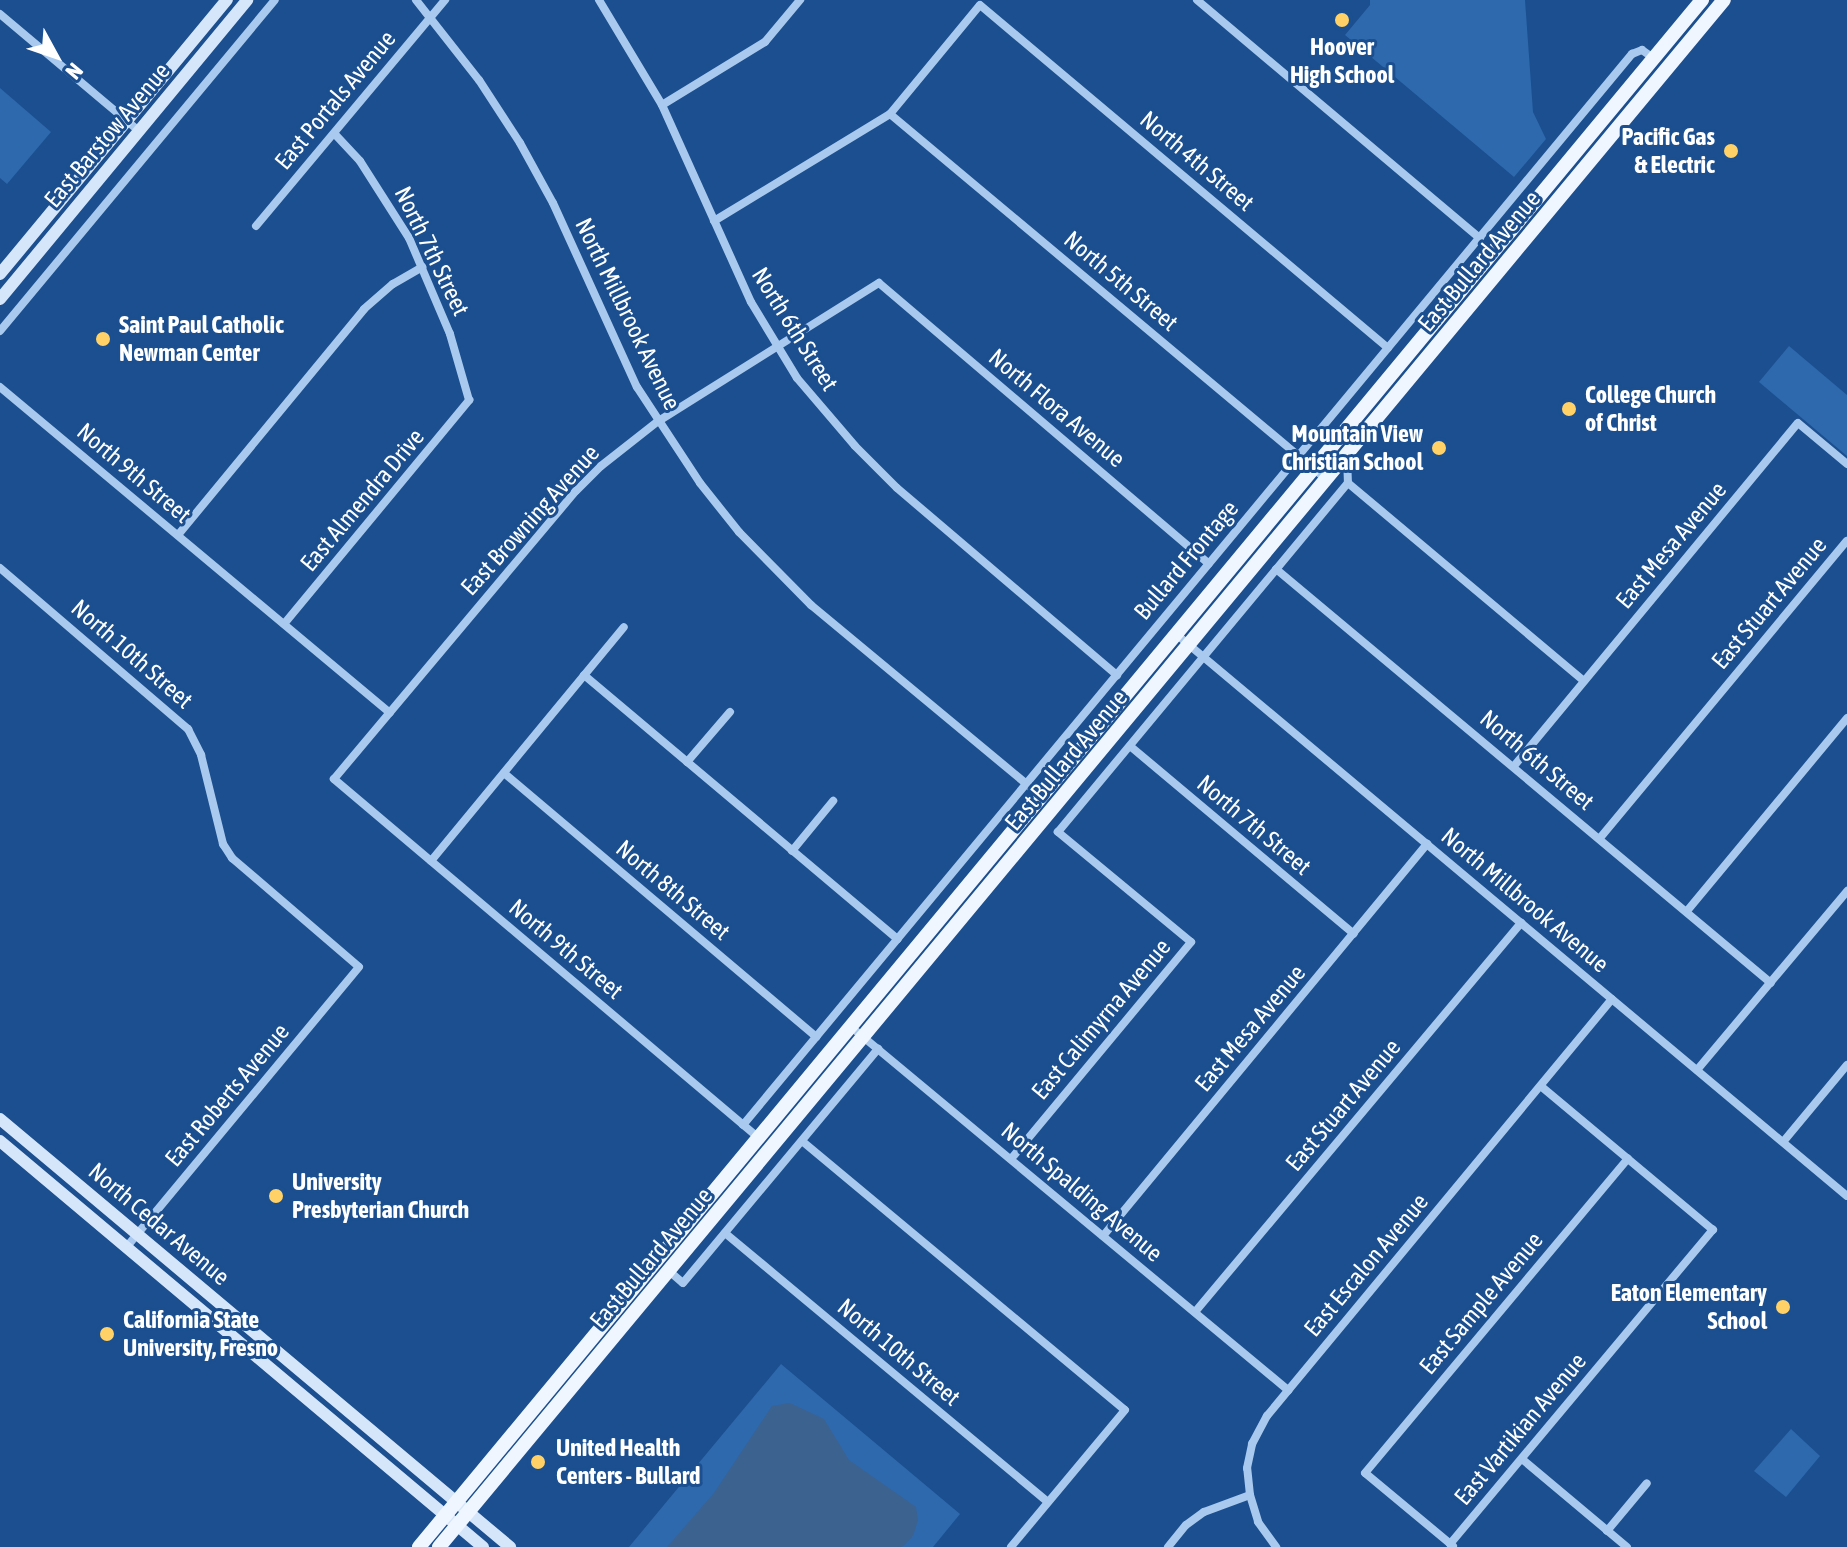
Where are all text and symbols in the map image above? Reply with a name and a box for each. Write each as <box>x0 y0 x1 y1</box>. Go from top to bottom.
marker: Hoover High School <box>1333 11 1351 29</box>
north arrow <box>16 16 96 96</box>
street label: East Portals Avenue <box>269 25 401 175</box>
place label: Hoover High School <box>1290 33 1394 89</box>
street label: East Barstow Avenue <box>38 57 176 213</box>
text: N <box>60 58 89 85</box>
street label: North 4th Street <box>1134 105 1260 217</box>
place label: Pacific Gas & Electric <box>1621 123 1715 179</box>
marker: Pacific Gas & Electric <box>1722 142 1740 160</box>
street label: North 7th Street <box>388 182 476 320</box>
street label: East Bullard Avenue <box>1412 185 1546 337</box>
street label: North Millbrook Avenue <box>569 213 687 415</box>
street label: North 5th Street <box>1058 225 1184 337</box>
street label: North 6th Street <box>746 262 844 396</box>
place label: Saint Paul Catholic Newman Center <box>119 311 284 367</box>
marker: Saint Paul Catholic Newman Center <box>94 330 112 348</box>
street label: North Flora Avenue <box>983 343 1131 473</box>
place label: College Church of Christ <box>1585 381 1716 437</box>
marker: College Church of Christ <box>1560 400 1578 418</box>
street label: North 9th Street <box>71 417 197 529</box>
place label: Mountain View Christian School <box>1281 420 1423 476</box>
street label: East Almendra Drive <box>294 423 430 577</box>
street label: East Browning Avenue <box>455 439 605 601</box>
marker: Mountain View Christian School <box>1430 439 1448 457</box>
street label: East Mesa Avenue <box>1610 476 1732 614</box>
street label: Bullard Frontage <box>1128 495 1244 625</box>
street label: East Stuart Avenue <box>1705 531 1833 675</box>
street label: North 10th Street <box>66 594 198 714</box>
street label: East Bullard Avenue <box>999 684 1133 836</box>
street label: North 6th Street <box>1474 704 1600 816</box>
street label: North 7th Street <box>1191 769 1317 881</box>
street label: North Millbrook Avenue <box>1435 822 1615 978</box>
street label: North 8th Street <box>610 834 736 946</box>
street label: North 9th Street <box>503 893 629 1005</box>
street label: East Calimyrna Avenue <box>1025 933 1177 1105</box>
street label: East Mesa Avenue <box>1189 959 1311 1097</box>
street label: East Roberts Avenue <box>159 1018 295 1172</box>
street label: East Stuart Avenue <box>1279 1033 1407 1177</box>
street label: North Spalding Avenue <box>996 1116 1168 1268</box>
street label: North Cedar Avenue <box>83 1157 235 1291</box>
place label: University Presbyterian Church <box>292 1168 469 1224</box>
street label: East Bullard Avenue <box>584 1182 718 1334</box>
marker: University Presbyterian Church <box>267 1187 285 1205</box>
street label: East Escalon Avenue <box>1298 1188 1434 1342</box>
street label: East Sample Avenue <box>1413 1226 1549 1380</box>
place label: Eaton Elementary School <box>1611 1279 1767 1335</box>
street label: North 10th Street <box>832 1292 966 1412</box>
marker: Eaton Elementary School <box>1774 1298 1792 1316</box>
place label: California State University, Fresno <box>123 1306 278 1362</box>
marker: California State University, Fresno <box>98 1325 116 1343</box>
street label: East Vartikian Avenue <box>1448 1347 1592 1511</box>
place label: United Health Centers - Bullard <box>556 1434 700 1490</box>
marker: United Health Centers - Bullard <box>527 1451 549 1473</box>

